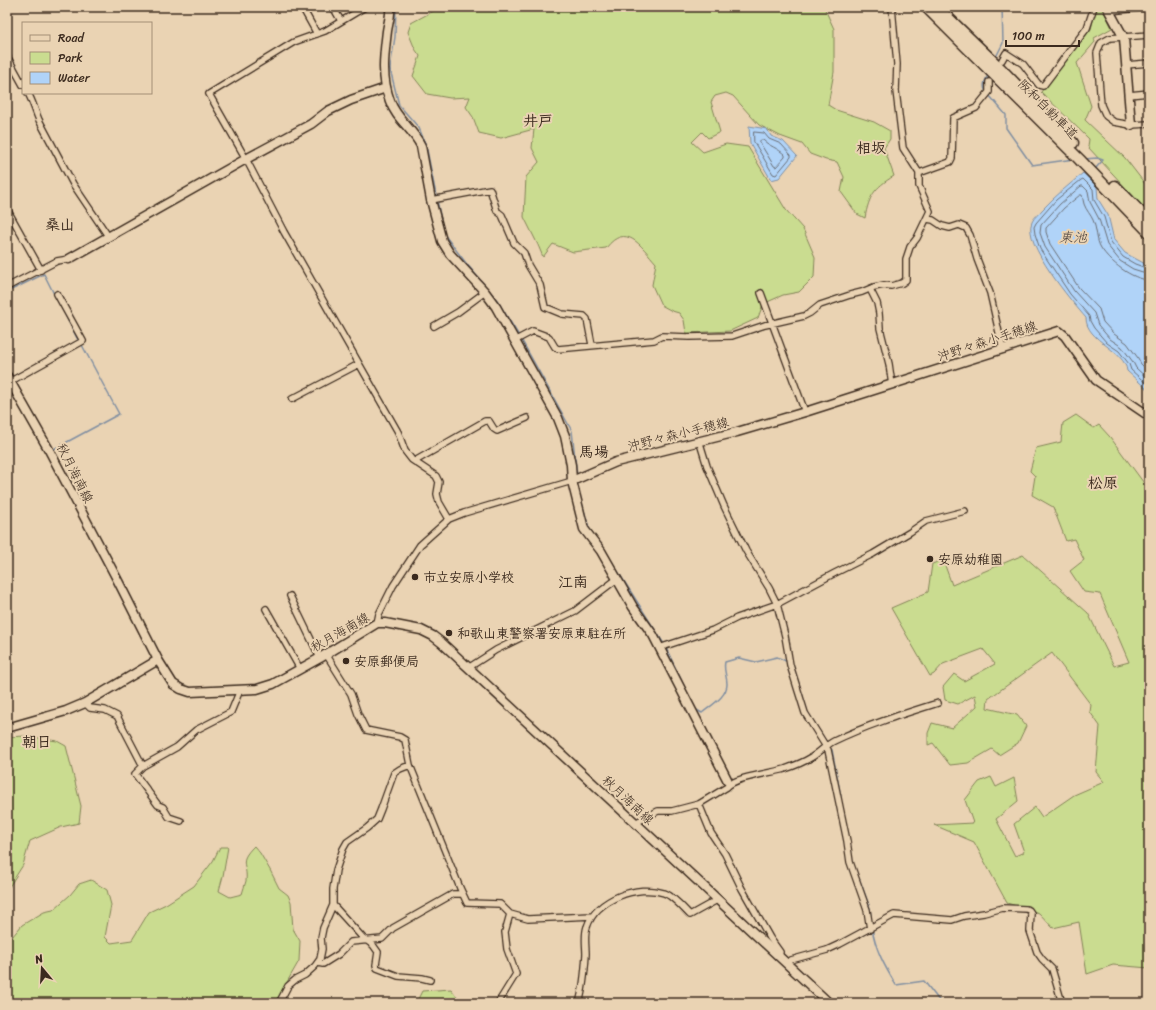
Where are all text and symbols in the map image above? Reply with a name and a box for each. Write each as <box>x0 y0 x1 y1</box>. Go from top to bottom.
legend <box>22 22 152 94</box>
scale bar <box>1006 22 1079 48</box>
text: 100 m <box>1012 25 1045 47</box>
text: Road <box>58 27 85 49</box>
text: Park <box>58 47 83 69</box>
text: Water <box>58 67 91 89</box>
street label: 阪和自動車道 <box>1012 73 1084 145</box>
district label: 井戸 <box>523 108 553 134</box>
district label: 相坂 <box>856 135 886 161</box>
district label: 桑山 <box>45 212 75 238</box>
water label: 東池 <box>1059 225 1088 250</box>
street label: 沖野々森小手穂線 <box>934 314 1041 368</box>
street label: 沖野々森小手穂線 <box>625 410 732 458</box>
street label: 秋月海南線 <box>50 439 100 508</box>
district label: 馬場 <box>579 439 609 465</box>
district label: 松原 <box>1088 470 1118 496</box>
place label: 安原幼稚園 <box>938 548 1003 571</box>
marker: 安原幼稚園 <box>925 554 935 564</box>
place label: 市立安原小学校 <box>423 566 514 589</box>
district label: 江南 <box>558 569 588 595</box>
marker: 市立安原小学校 <box>410 572 420 582</box>
street label: 秋月海南線 <box>306 605 375 658</box>
place label: 和歌山東警察署安原東駐在所 <box>457 622 626 645</box>
marker: 和歌山東警察署安原東駐在所 <box>444 628 454 638</box>
place label: 安原郵便局 <box>354 650 419 673</box>
marker: 安原郵便局 <box>341 656 351 666</box>
district label: 朝日 <box>22 729 52 755</box>
street label: 秋月海南線 <box>596 769 660 831</box>
north arrow <box>22 948 62 988</box>
text: N <box>32 949 46 969</box>

